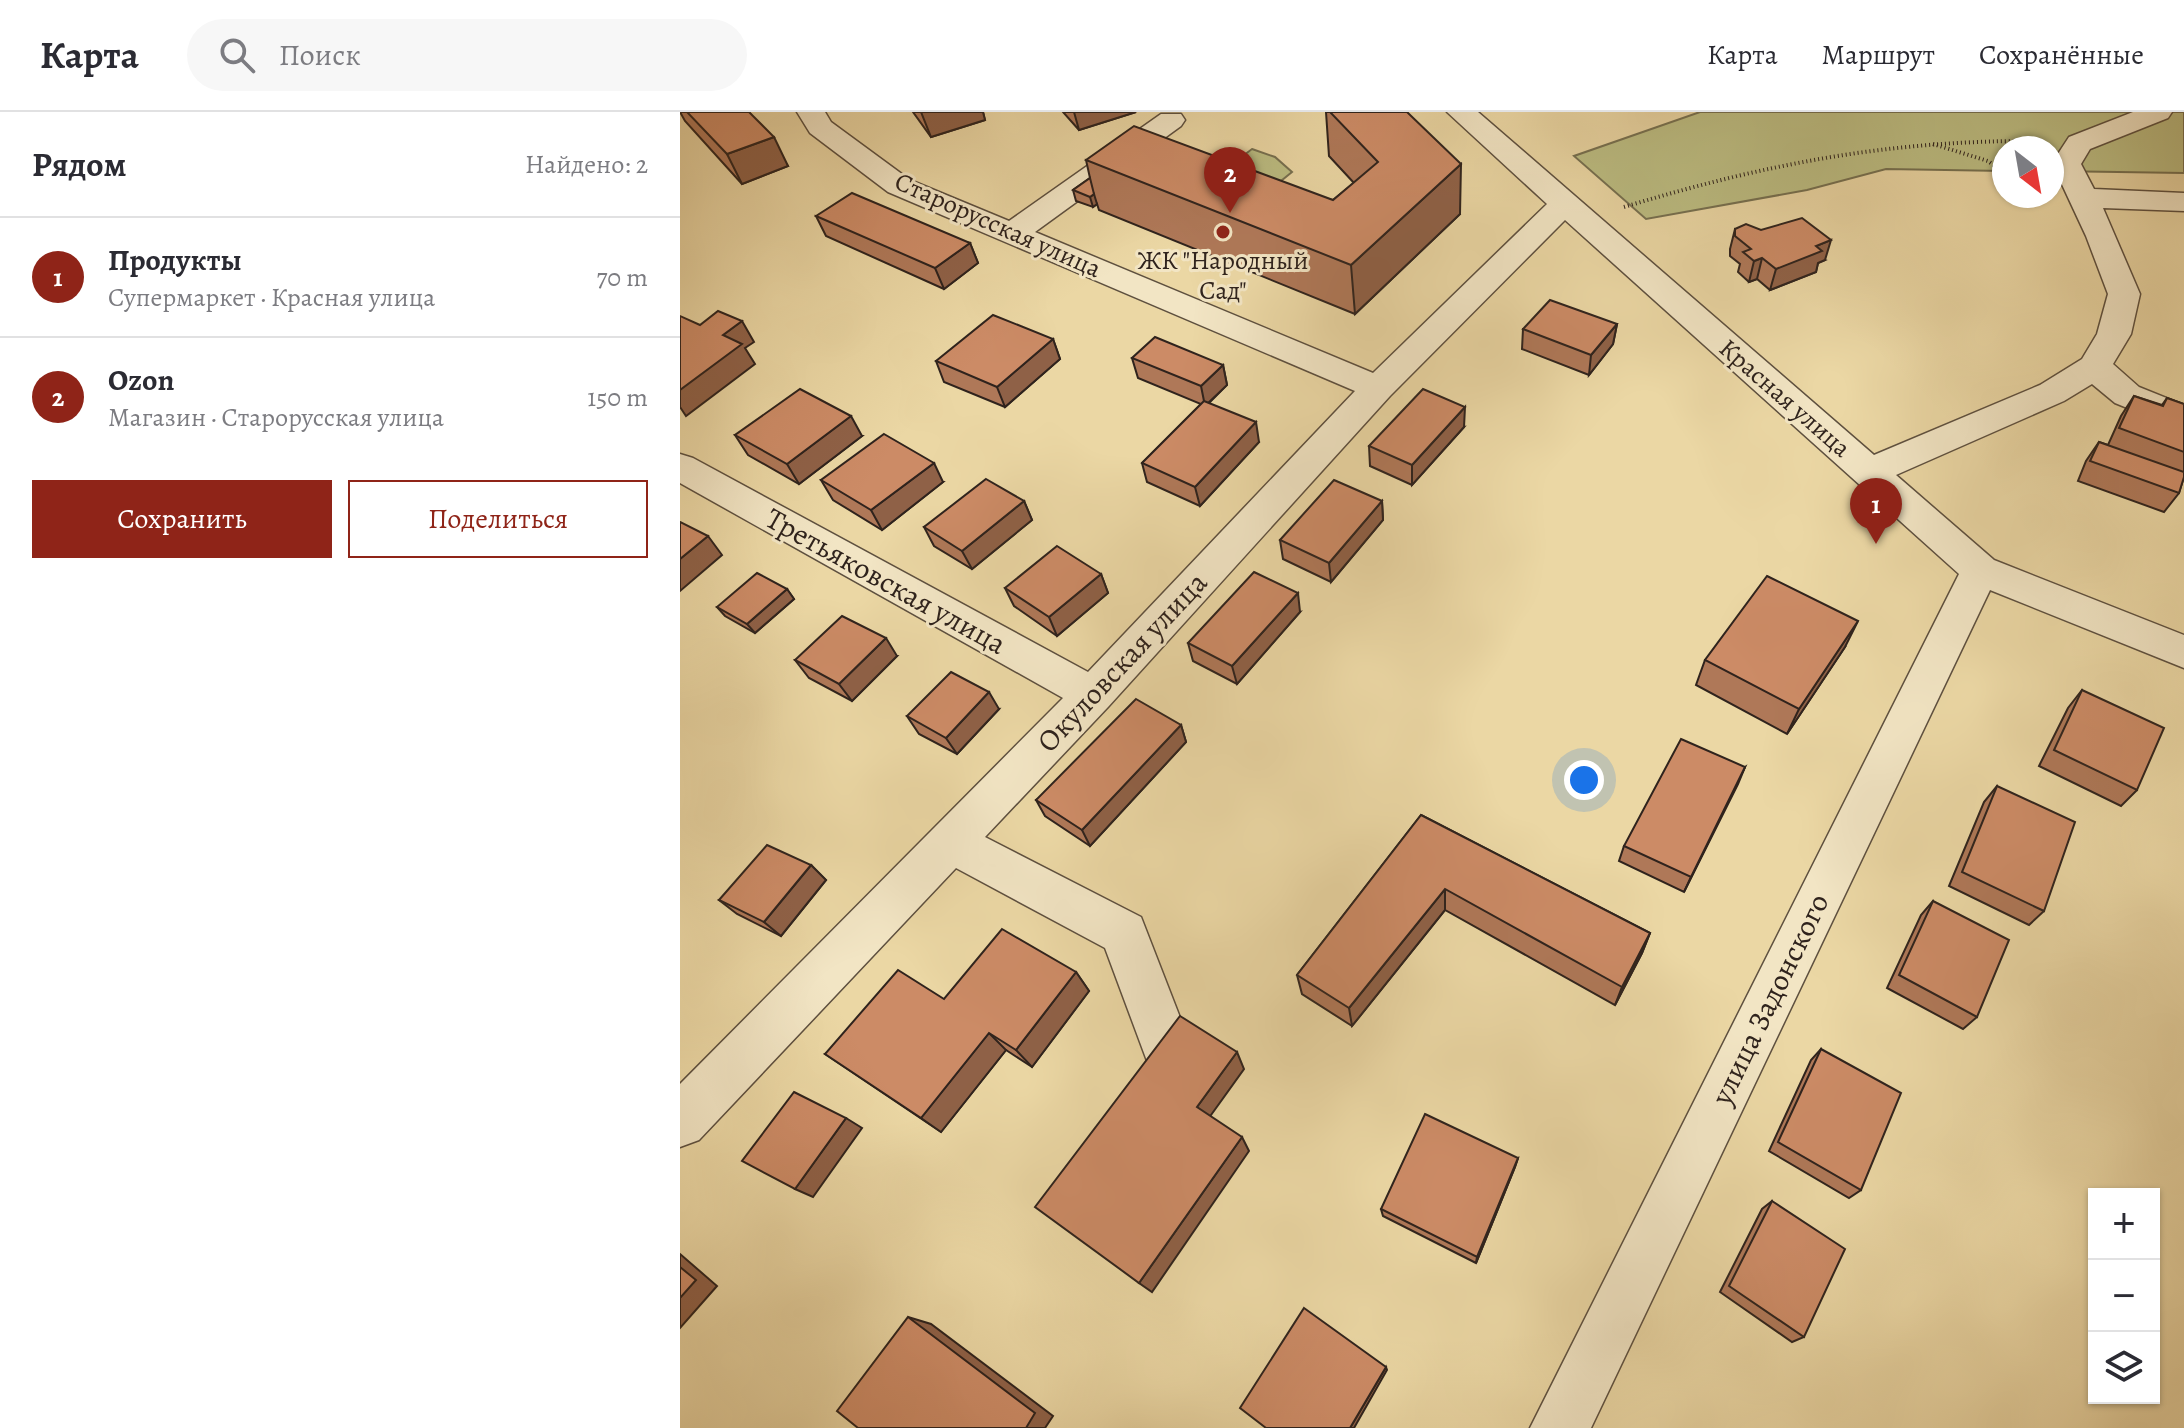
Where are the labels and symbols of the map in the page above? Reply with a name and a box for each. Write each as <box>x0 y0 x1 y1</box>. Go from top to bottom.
north arrow <box>1992 136 2064 208</box>
pin: 2 <box>1204 147 1256 213</box>
street label: Старорусская улица <box>889 164 1107 286</box>
marker: ЖК "Народный Сад" <box>1214 223 1232 241</box>
place label: ЖК "Народный Сад" <box>1137 243 1309 308</box>
street label: Красная улица <box>1712 331 1858 465</box>
pin: 1 <box>1850 478 1902 544</box>
street label: Третьяковская улица <box>759 498 1014 664</box>
street label: Окуловская улица <box>1028 563 1216 761</box>
your location <box>1564 760 1604 800</box>
street label: улица Задонского <box>1701 887 1838 1112</box>

